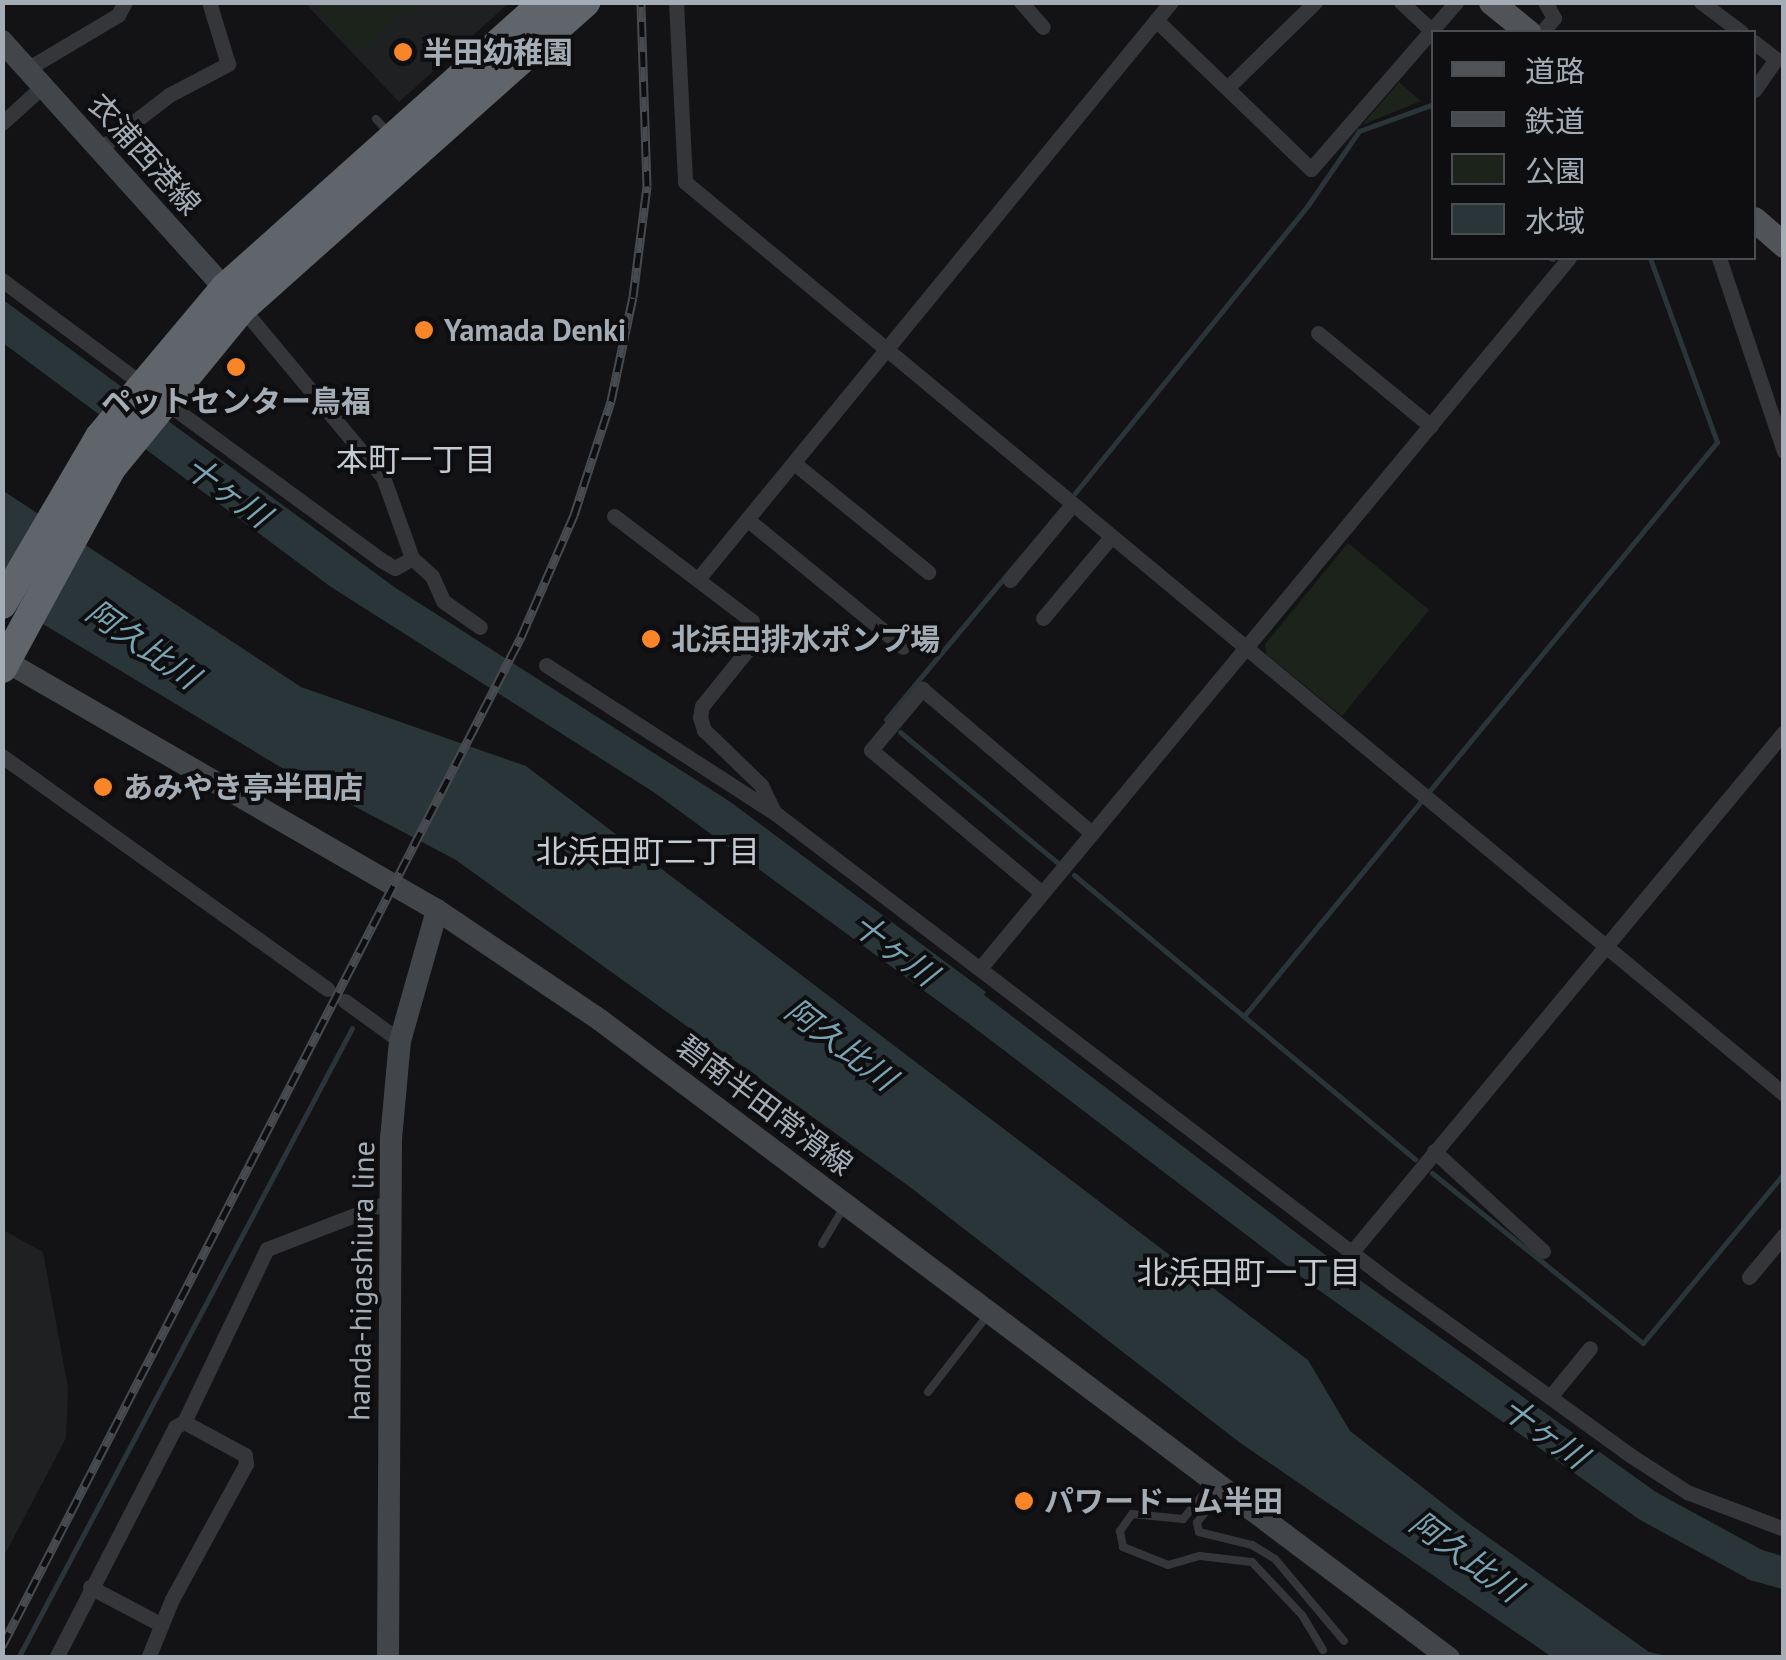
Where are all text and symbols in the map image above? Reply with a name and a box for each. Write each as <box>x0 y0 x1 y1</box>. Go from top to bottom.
legend <box>1431 30 1756 260</box>
place label: 半田幼稚園 <box>423 34 573 70</box>
marker: 半田幼稚園 <box>392 41 414 63</box>
text: 道路 <box>1525 51 1585 90</box>
street label: 衣浦西港線 <box>81 86 209 222</box>
text: 鉄道 <box>1525 101 1585 140</box>
text: 公園 <box>1525 151 1585 190</box>
text: 水域 <box>1525 201 1585 240</box>
place label: Yamada Denki <box>444 312 626 348</box>
marker: Yamada Denki <box>413 319 435 341</box>
marker: ペットセンター鳥福 <box>225 356 247 378</box>
place label: ペットセンター鳥福 <box>101 383 371 419</box>
district label: 本町一丁目 <box>336 440 496 478</box>
water label: 十ヶ川 <box>178 447 278 535</box>
water label: 阿久比川 <box>80 592 206 696</box>
place label: 北浜田排水ポンプ場 <box>671 621 941 657</box>
marker: 北浜田排水ポンプ場 <box>640 628 662 650</box>
place label: あみやき亭半田店 <box>123 769 363 805</box>
marker: あみやき亭半田店 <box>92 776 114 798</box>
district label: 北浜田町二丁目 <box>536 832 760 870</box>
water label: 十ヶ川 <box>845 905 945 993</box>
water label: 阿久比川 <box>778 990 904 1098</box>
street label: 碧南半田常滑線 <box>670 1027 860 1183</box>
street label: handa-higashiura line <box>341 1141 381 1421</box>
district label: 北浜田町一丁目 <box>1137 1253 1361 1291</box>
water label: 十ヶ川 <box>1495 1388 1595 1476</box>
place label: パワードーム半田 <box>1044 1483 1284 1519</box>
marker: パワードーム半田 <box>1013 1490 1035 1512</box>
water label: 阿久比川 <box>1403 1503 1529 1609</box>

